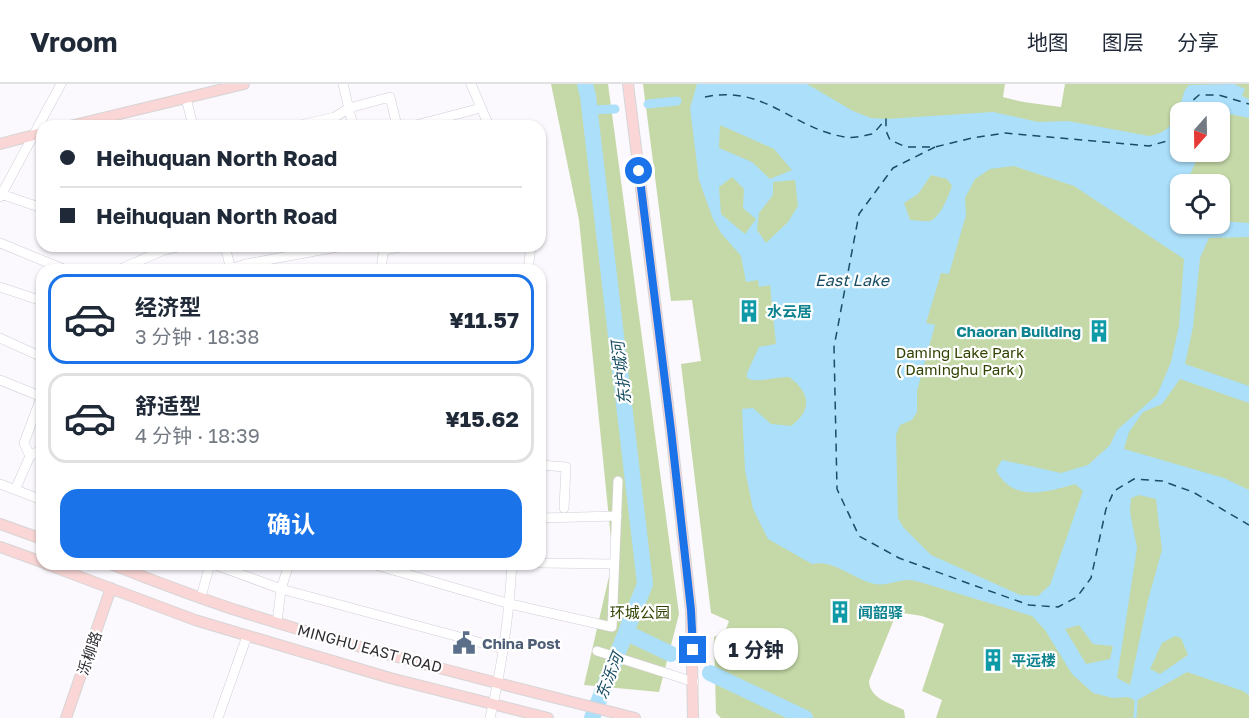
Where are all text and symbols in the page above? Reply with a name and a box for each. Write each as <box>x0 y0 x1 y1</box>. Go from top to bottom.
text: Vroom <box>30 25 118 58</box>
text: 地图 <box>1027 29 1069 55</box>
text: 图层 <box>1102 29 1144 55</box>
text: 分享 <box>1177 29 1219 55</box>
north arrow <box>1170 102 1230 162</box>
map controls <box>1170 102 1230 234</box>
text: Heihuquan North Road <box>96 144 337 171</box>
route start <box>625 157 652 184</box>
button: locate <box>1170 174 1230 234</box>
text: Heihuquan North Road <box>96 202 337 229</box>
water label: East Lake <box>815 270 891 290</box>
icon: car <box>63 292 117 346</box>
text: 经济型 <box>135 293 201 320</box>
building icon: 水云居 <box>736 298 762 324</box>
place label: 水云居 <box>767 302 812 320</box>
text: ¥11.57 <box>449 306 519 333</box>
building icon: Chaoran Building <box>1086 318 1112 344</box>
place label: Chaoran Building <box>956 322 1081 340</box>
text: 3 分钟 · 18:38 <box>135 324 260 348</box>
water label: 东护城河 <box>607 337 635 406</box>
park label: Daming Lake Park ( Daminghu Park ) <box>896 343 1025 378</box>
icon: car <box>63 391 117 445</box>
text: 舒适型 <box>135 392 201 419</box>
text: ¥15.62 <box>445 405 519 432</box>
text: 4 分钟 · 18:39 <box>135 423 260 447</box>
button: 确认 <box>60 489 522 558</box>
building icon: 闻韶驿 <box>827 599 853 625</box>
park label: 环城公园 <box>610 603 670 621</box>
place label: 闻韶驿 <box>858 603 903 621</box>
street label: MINGHU EAST ROAD <box>296 620 444 676</box>
street label: 泺柳路 <box>73 629 105 677</box>
callout: 1 分钟 <box>714 629 798 671</box>
public building icon: China Post <box>451 630 477 656</box>
place label: China Post <box>482 634 561 652</box>
route end <box>679 636 706 663</box>
text: 1 分钟 <box>728 637 784 661</box>
water label: 东泺河 <box>591 647 628 702</box>
building icon: 平远楼 <box>980 647 1006 673</box>
place label: 平远楼 <box>1011 651 1056 669</box>

